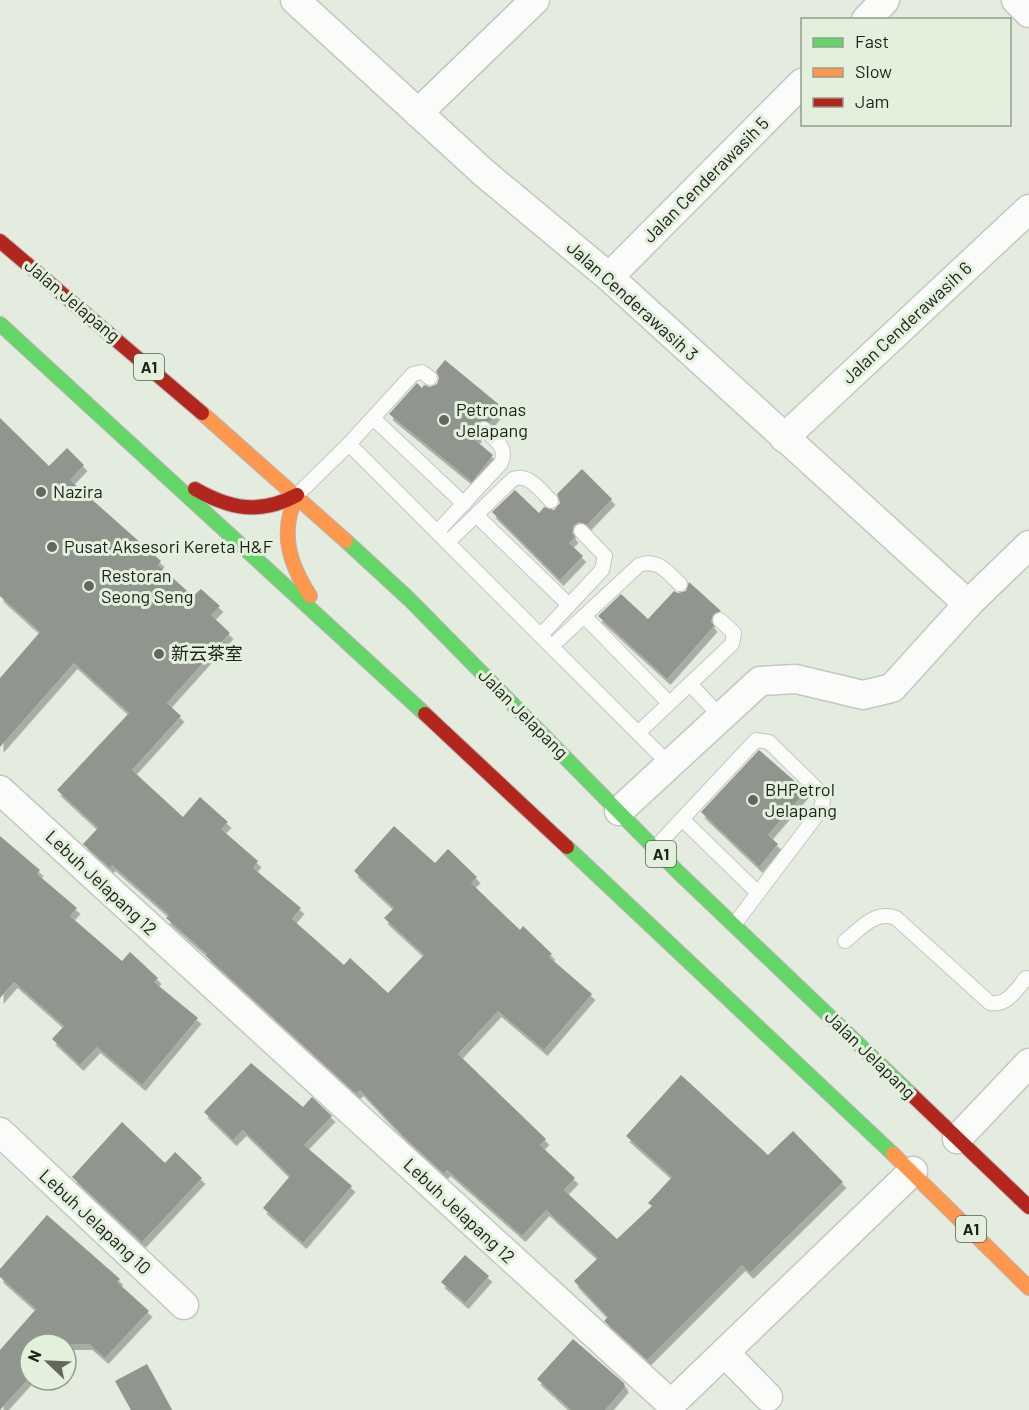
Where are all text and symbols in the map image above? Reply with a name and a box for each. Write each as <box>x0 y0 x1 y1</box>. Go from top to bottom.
legend <box>801 18 1011 126</box>
text: Fast <box>855 30 889 52</box>
text: Slow <box>855 60 892 82</box>
text: Jam <box>855 90 889 112</box>
street label: Jalan Cenderawasih 5 <box>638 112 773 247</box>
street label: Jalan Cenderawasih 3 <box>562 235 703 365</box>
street label: Jalan Jelapang <box>20 254 125 347</box>
street label: Jalan Cenderawasih 6 <box>837 257 976 388</box>
road number: A1 <box>134 354 164 380</box>
place label: Petronas Jelapang <box>456 398 528 441</box>
marker: Petronas Jelapang <box>437 413 451 427</box>
place label: Nazira <box>53 480 103 502</box>
marker: Nazira <box>34 485 48 499</box>
place label: Pusat Aksesori Kereta H&F <box>64 535 273 557</box>
marker: Pusat Aksesori Kereta H&F <box>45 540 59 554</box>
place label: Restoran Seong Seng <box>101 564 193 607</box>
marker: Restoran Seong Seng <box>82 579 96 593</box>
place label: 新云茶室 <box>171 642 243 664</box>
marker: 新云茶室 <box>152 647 166 661</box>
street label: Jalan Jelapang <box>474 664 573 763</box>
place label: BHPetrol Jelapang <box>765 778 837 821</box>
marker: BHPetrol Jelapang <box>746 793 760 807</box>
street label: Lebuh Jelapang 12 <box>42 825 162 939</box>
road number: A1 <box>646 841 676 867</box>
street label: Jalan Jelapang <box>821 1005 921 1103</box>
street label: Lebuh Jelapang 12 <box>400 1153 520 1267</box>
street label: Lebuh Jelapang 10 <box>35 1164 156 1279</box>
road number: A1 <box>956 1216 986 1242</box>
north arrow <box>18 1332 78 1392</box>
text: N <box>23 1347 45 1365</box>

